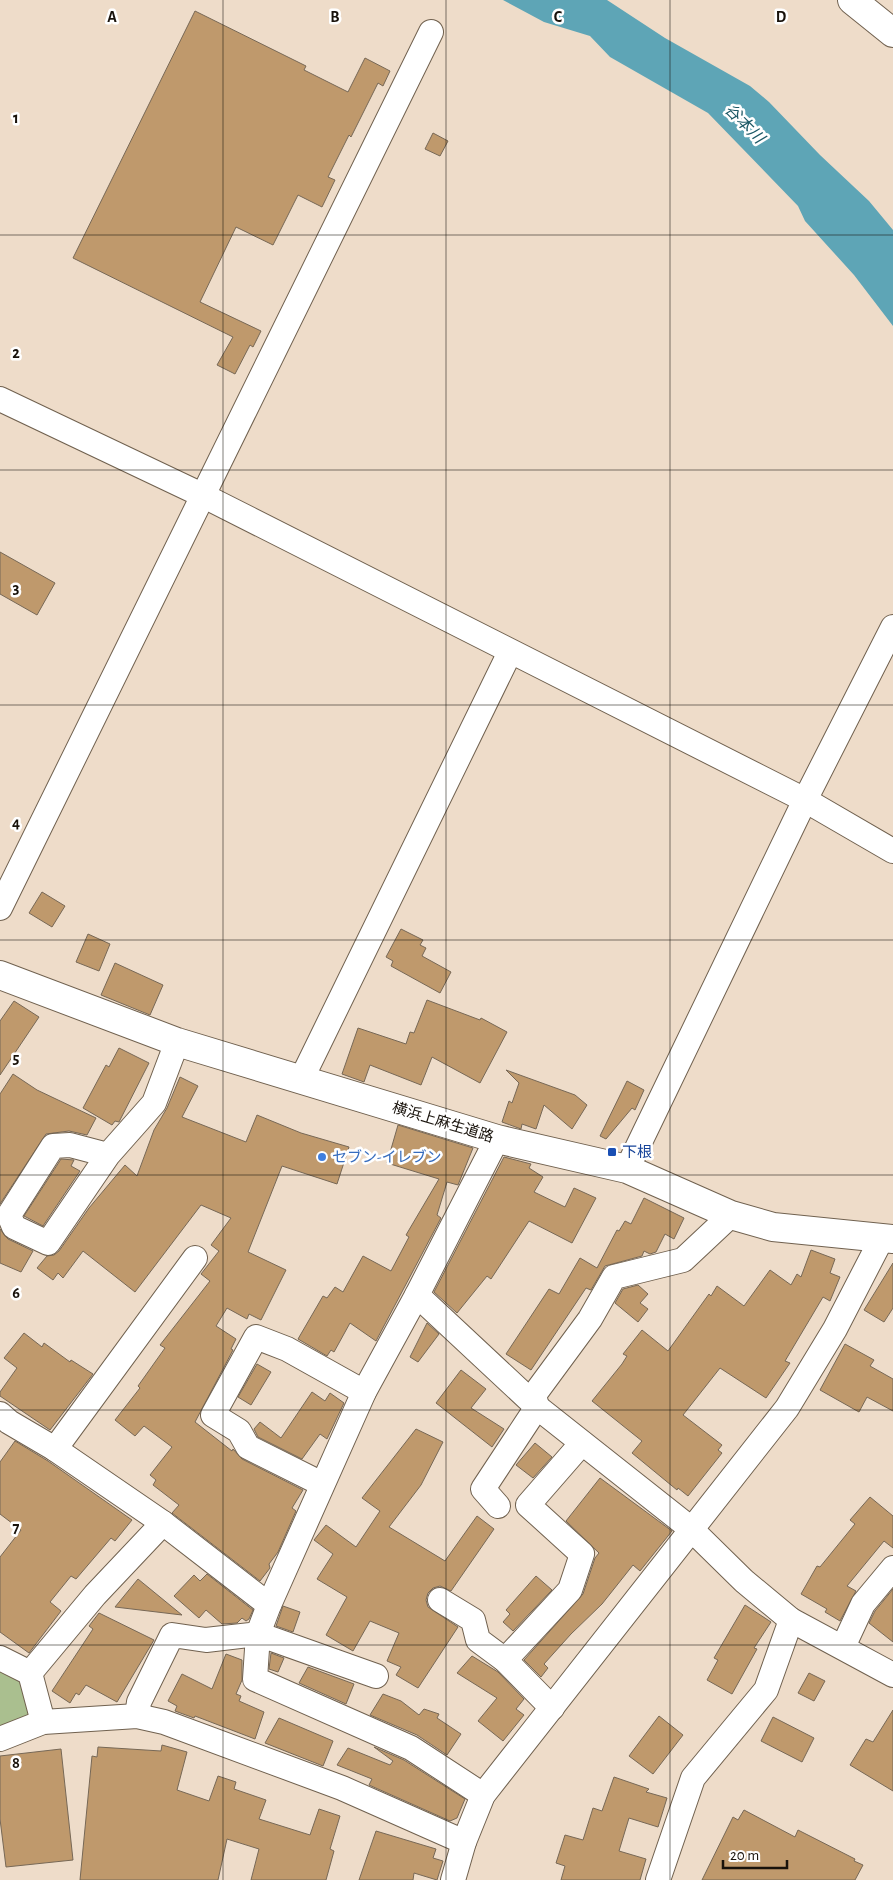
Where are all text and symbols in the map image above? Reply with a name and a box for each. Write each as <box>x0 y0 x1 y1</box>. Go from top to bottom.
text: A <box>107 9 117 25</box>
text: B <box>330 9 340 25</box>
text: C <box>554 9 563 25</box>
text: D <box>776 9 787 25</box>
water label: 谷本川 <box>722 100 769 148</box>
text: 1 <box>13 110 19 126</box>
text: 2 <box>12 345 20 361</box>
text: 3 <box>13 580 20 596</box>
text: 4 <box>12 815 20 831</box>
text: 5 <box>13 1050 20 1066</box>
street label: 横浜上麻生道路 <box>390 1099 496 1145</box>
place label: 下根 <box>622 1144 652 1160</box>
marker: 下根 <box>606 1146 618 1158</box>
place label: セブン-イレブン <box>332 1149 442 1165</box>
marker: セブン-イレブン <box>316 1151 328 1163</box>
text: 6 <box>12 1285 20 1301</box>
text: 7 <box>13 1520 20 1536</box>
text: 8 <box>12 1755 20 1771</box>
scale bar <box>723 1838 787 1870</box>
text: 20 m <box>730 1848 759 1863</box>

